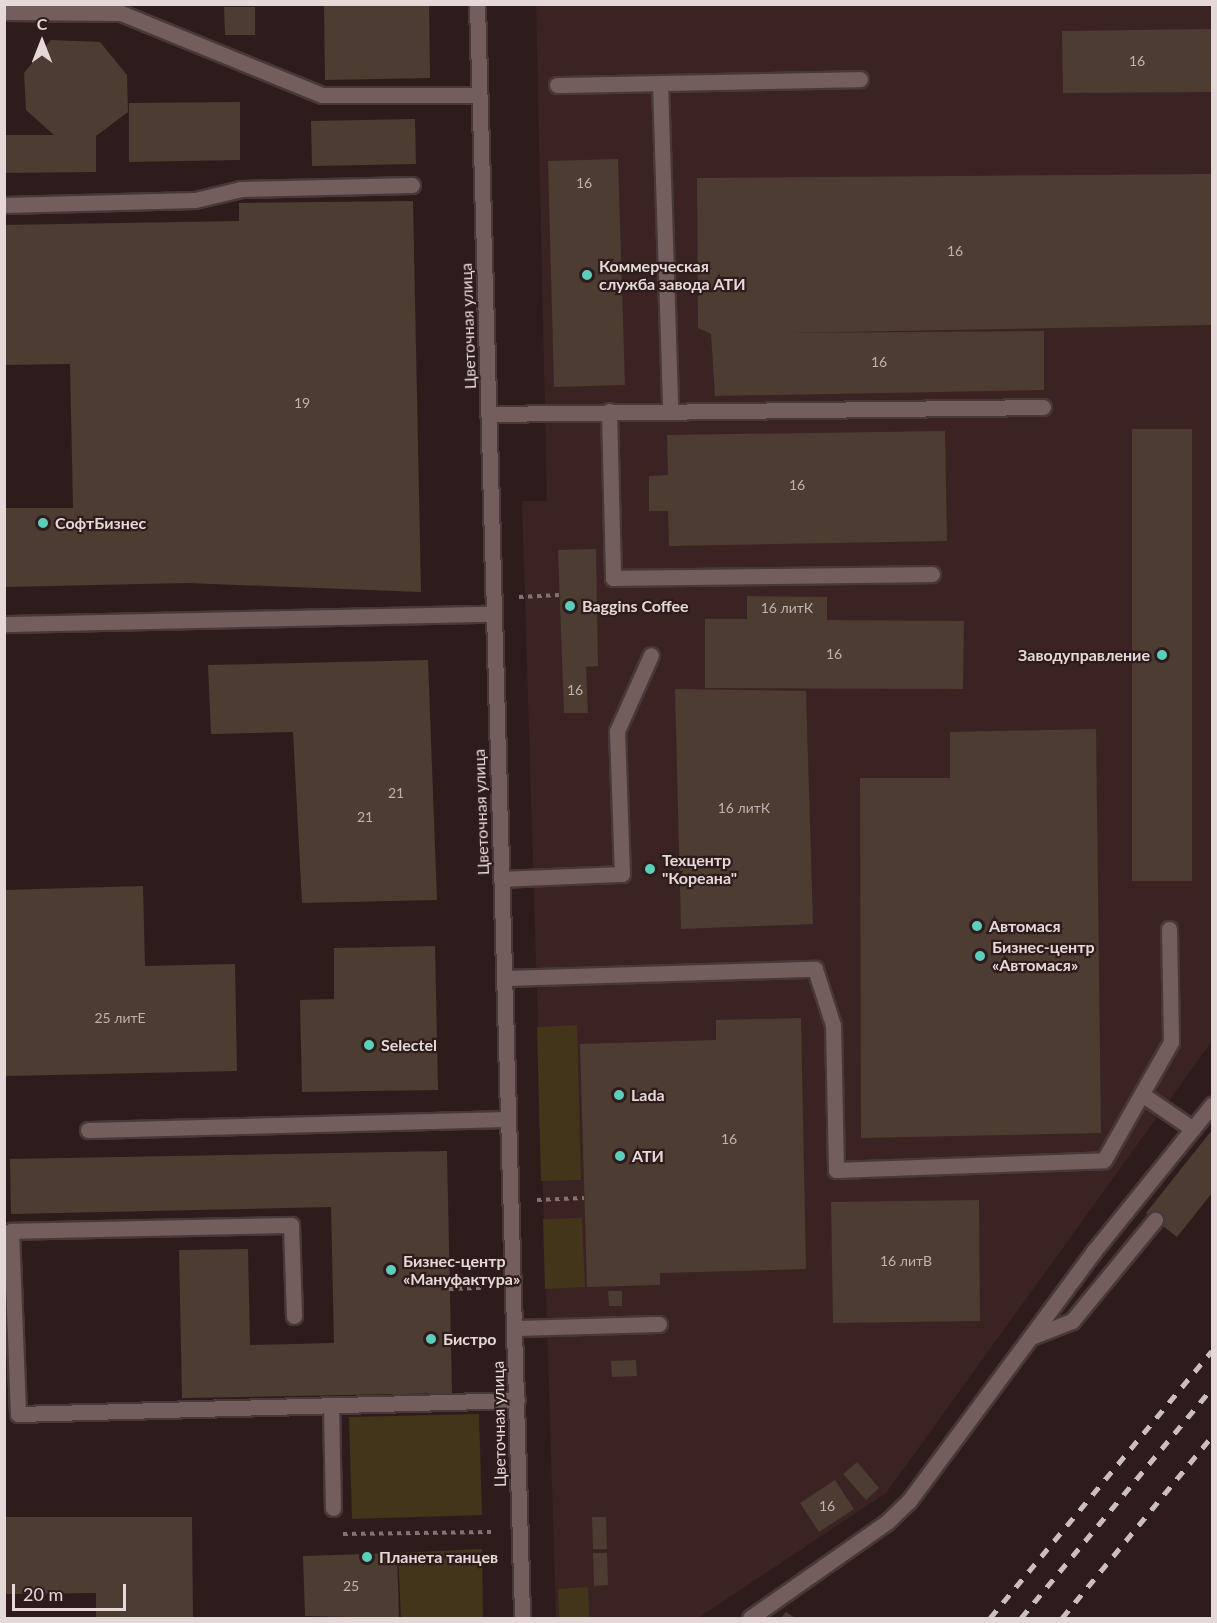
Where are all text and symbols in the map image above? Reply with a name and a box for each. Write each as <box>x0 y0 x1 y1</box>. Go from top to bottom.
north arrow <box>12 12 72 72</box>
text: С <box>37 14 47 33</box>
house number: 16 <box>1129 53 1145 69</box>
house number: 16 <box>576 175 592 191</box>
house number: 16 <box>947 243 963 259</box>
place label: Коммерческая служба завода АТИ <box>599 256 745 294</box>
street label: Цветочная улица <box>456 263 480 389</box>
marker: Коммерческая служба завода АТИ <box>580 268 594 282</box>
house number: 16 <box>871 354 887 370</box>
house number: 19 <box>294 395 310 411</box>
house number: 16 <box>789 477 805 493</box>
place label: СофтБизнес <box>55 513 146 533</box>
marker: СофтБизнес <box>36 516 50 530</box>
place label: Baggins Coffee <box>582 596 689 616</box>
marker: Baggins Coffee <box>563 599 577 613</box>
house number: 16 литК <box>761 600 813 616</box>
place label: Заводуправление <box>1018 645 1150 665</box>
house number: 16 <box>826 646 842 662</box>
marker: Заводуправление <box>1155 648 1169 662</box>
house number: 16 <box>567 682 583 698</box>
street label: Цветочная улица <box>469 749 493 875</box>
house number: 21 <box>388 785 404 801</box>
house number: 16 литК <box>718 800 770 816</box>
house number: 21 <box>357 809 373 825</box>
place label: Техцентр "Кореана" <box>662 850 737 888</box>
marker: Техцентр "Кореана" <box>643 862 657 876</box>
place label: Автомася <box>989 916 1061 936</box>
marker: Автомася <box>970 919 984 933</box>
place label: Бизнес-центр «Автомася» <box>992 937 1094 975</box>
marker: Бизнес-центр «Автомася» <box>973 949 987 963</box>
house number: 25 литЕ <box>94 1010 146 1026</box>
place label: Selectel <box>381 1035 437 1055</box>
marker: Selectel <box>362 1038 376 1052</box>
place label: Lada <box>631 1085 665 1105</box>
marker: Lada <box>612 1088 626 1102</box>
house number: 16 <box>721 1131 737 1147</box>
place label: АТИ <box>632 1146 664 1166</box>
marker: АТИ <box>613 1149 627 1163</box>
place label: Бизнес-центр «Мануфактура» <box>403 1251 520 1289</box>
house number: 16 литВ <box>880 1253 932 1269</box>
marker: Бизнес-центр «Мануфактура» <box>384 1263 398 1277</box>
place label: Бистро <box>443 1329 496 1349</box>
marker: Бистро <box>424 1332 438 1346</box>
street label: Цветочная улица <box>488 1361 510 1487</box>
house number: 16 <box>819 1498 835 1514</box>
place label: Планета танцев <box>379 1547 498 1567</box>
marker: Планета танцев <box>360 1550 374 1564</box>
scale bar <box>15 1572 129 1610</box>
house number: 25 <box>343 1578 359 1594</box>
text: 20 m <box>23 1583 63 1605</box>

